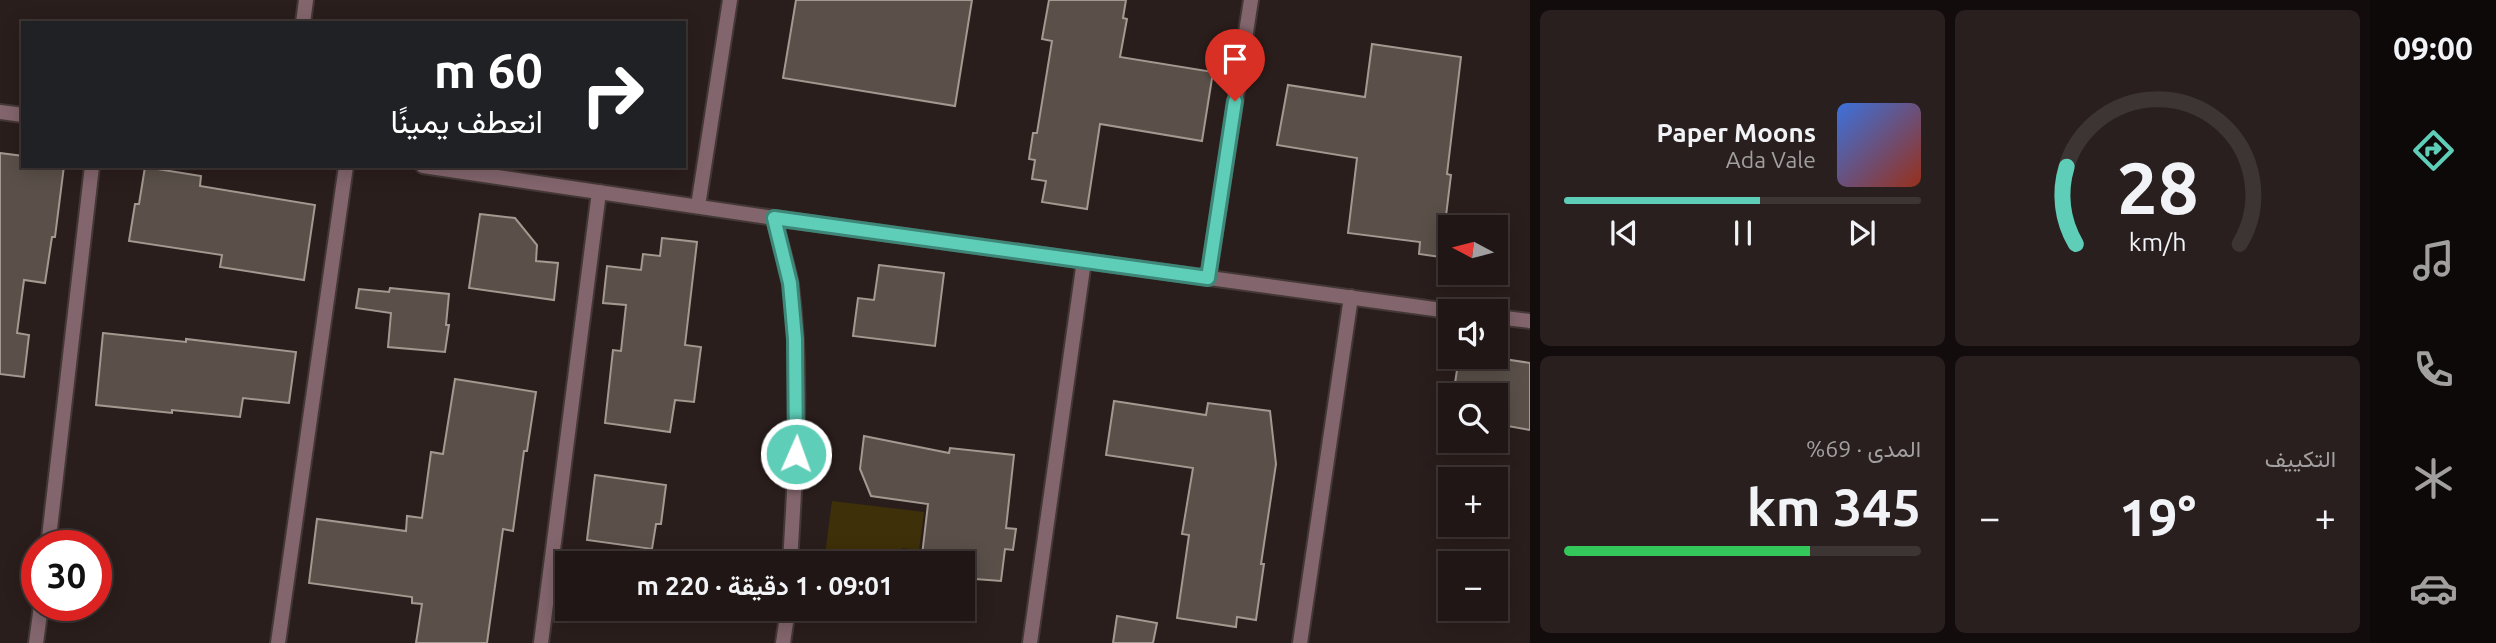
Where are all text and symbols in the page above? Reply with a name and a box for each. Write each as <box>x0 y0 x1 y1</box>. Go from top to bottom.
pin <box>1205 29 1265 101</box>
text: 09:00 <box>2393 30 2473 66</box>
icon: arrive <box>1216 40 1254 78</box>
text: 60 m <box>434 42 543 97</box>
icon: right <box>567 49 658 140</box>
text: انعطف يمينًا <box>390 103 543 139</box>
text: Paper Moons <box>1657 118 1816 147</box>
icon: directions <box>2409 126 2458 175</box>
text: 28 <box>2116 146 2199 228</box>
text: Ada Vale <box>1726 147 1816 172</box>
icon: previous <box>1605 214 1643 252</box>
icon: pause <box>1724 214 1762 252</box>
icon: next <box>1843 214 1881 252</box>
north arrow <box>1438 215 1508 285</box>
map controls <box>1438 215 1508 621</box>
text: km/h <box>2129 228 2186 256</box>
icon: music <box>2409 236 2458 285</box>
button: sound <box>1438 299 1508 369</box>
icon: phone <box>2409 345 2458 394</box>
button: search <box>1438 383 1508 453</box>
position arrow <box>759 417 833 491</box>
text: المدى · 69% <box>1806 436 1921 461</box>
text: التكييف <box>2265 446 2336 471</box>
icon: climate <box>2409 454 2458 503</box>
button: + <box>1438 467 1508 537</box>
text: 345 km <box>1747 478 1921 536</box>
text: 19° <box>2119 488 2196 546</box>
text: − <box>1979 496 2000 538</box>
text: + <box>2315 496 2336 538</box>
speed limit sign: 30 <box>21 530 112 621</box>
button: − <box>1438 551 1508 621</box>
icon: car <box>2409 564 2458 613</box>
text: 09:01 · 1 دقيقة · 220 m <box>637 571 893 600</box>

